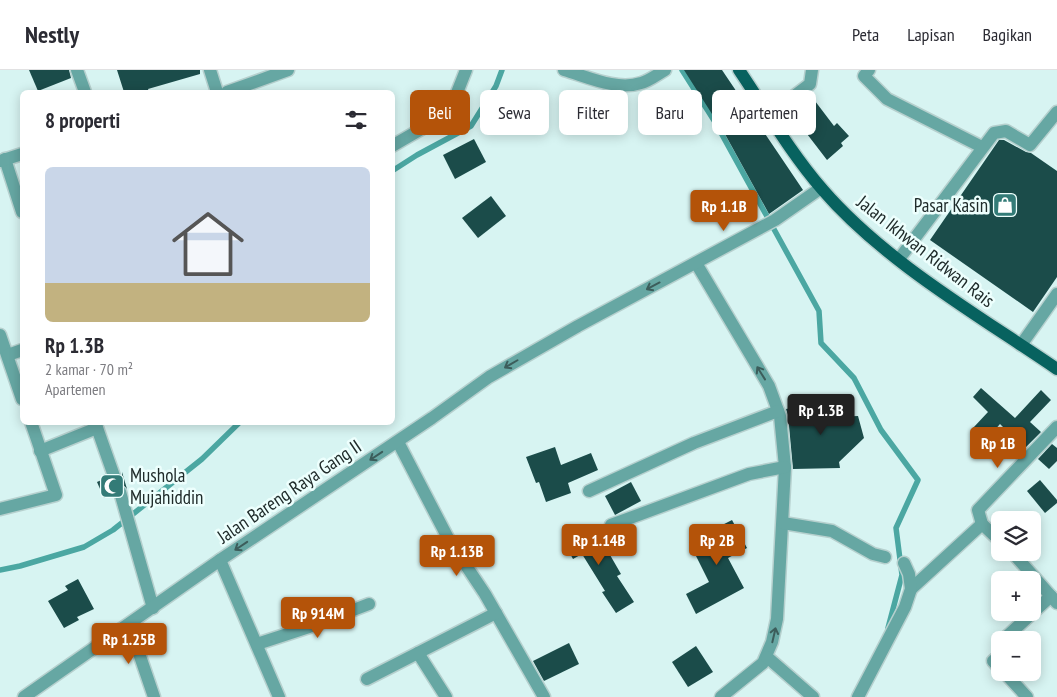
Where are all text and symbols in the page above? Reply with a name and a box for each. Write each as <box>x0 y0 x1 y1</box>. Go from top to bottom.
text: Nestly <box>25 19 79 50</box>
text: Peta <box>852 23 879 46</box>
text: Lapisan <box>907 23 955 46</box>
text: Bagikan <box>983 23 1032 46</box>
chip: Beli <box>410 90 470 135</box>
chip: Sewa <box>480 90 549 135</box>
chip: Filter <box>559 90 628 135</box>
chip: Baru <box>638 90 702 135</box>
chip: Apartemen <box>712 90 816 135</box>
icon: filters <box>342 106 370 134</box>
text: 8 properti <box>45 107 120 134</box>
street label: Jalan Ikhwan Ridwan Rais <box>852 189 1000 312</box>
pin: Rp 1.1B <box>678 190 770 232</box>
shop icon: Pasar Kasin <box>992 192 1018 218</box>
place label: Pasar Kasin <box>914 193 988 217</box>
text: Rp 1.1B <box>701 196 747 216</box>
icon: home <box>163 199 253 289</box>
one-way arrow <box>646 282 661 291</box>
text: Rp 1.3B <box>45 332 104 359</box>
text: 2 kamar · 70 m² <box>45 359 133 379</box>
one-way arrow <box>504 360 518 370</box>
one-way arrow <box>755 367 765 381</box>
text: Apartemen <box>45 379 106 399</box>
pin: Rp 1.3B <box>775 394 867 436</box>
text: Rp 1.3B <box>798 400 844 420</box>
pin: Rp 1B <box>963 426 1033 469</box>
text: Rp 1B <box>981 433 1015 453</box>
street label: Jalan Bareng Raya Gang II <box>212 434 366 549</box>
one-way arrow <box>370 451 384 461</box>
place label: Mushola Mujahiddin <box>130 463 203 509</box>
mosque icon: Mushola Mujahiddin <box>99 473 125 499</box>
map controls <box>991 511 1041 681</box>
button: layers <box>991 511 1041 561</box>
pin: Rp 1.14B <box>547 524 651 566</box>
pin: Rp 2B <box>682 524 752 566</box>
text: Rp 1.14B <box>573 530 625 550</box>
text: Rp 2B <box>700 530 734 550</box>
pin: Rp 1.13B <box>405 534 509 577</box>
one-way arrow <box>234 541 248 551</box>
text: Rp 1.13B <box>431 541 483 561</box>
button: + <box>991 571 1041 621</box>
pin: Rp 914M <box>272 596 364 639</box>
text: Rp 914M <box>292 603 344 623</box>
pin: Rp 1.25B <box>77 622 181 665</box>
one-way arrow <box>770 628 779 644</box>
text: Rp 1.25B <box>103 629 155 649</box>
button: − <box>991 631 1041 681</box>

